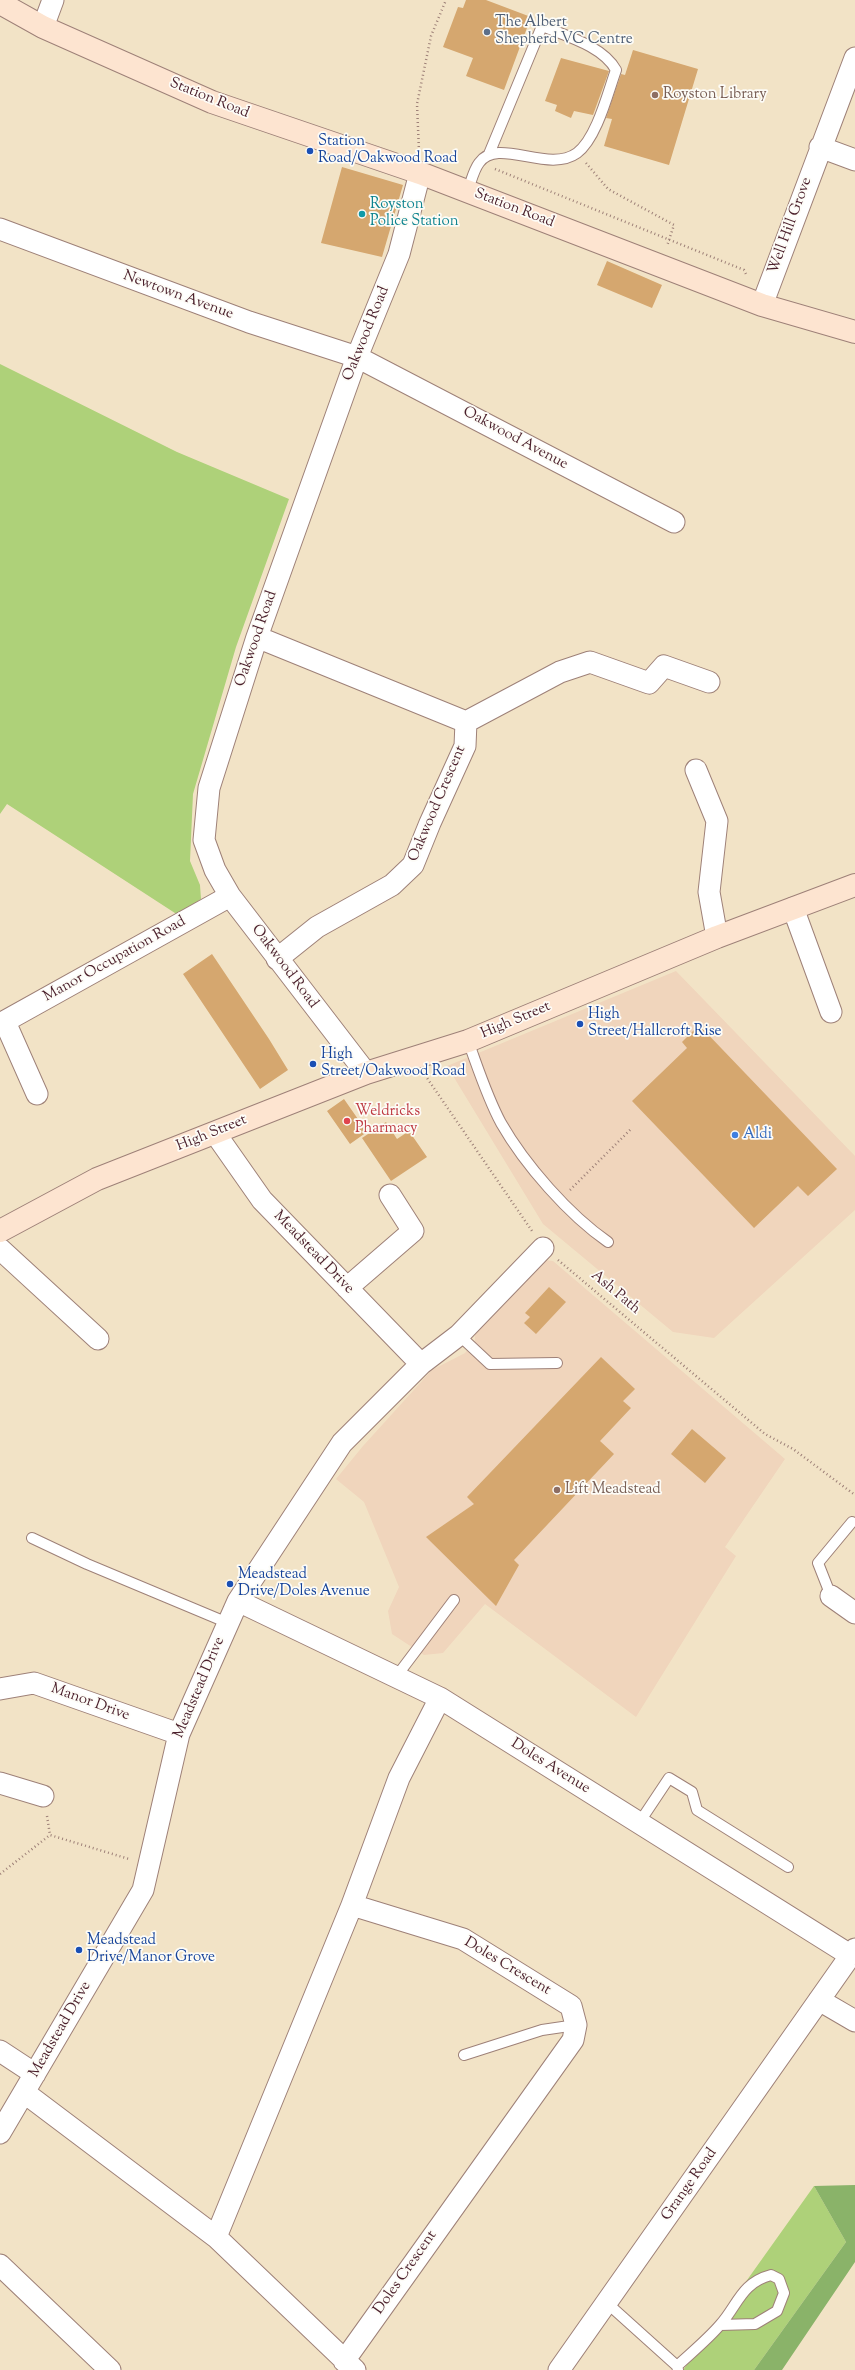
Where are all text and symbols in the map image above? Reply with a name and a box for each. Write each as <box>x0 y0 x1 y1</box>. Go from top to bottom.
place label: The Albert Shepherd VC Centre <box>495 14 633 49</box>
marker: The Albert Shepherd VC Centre <box>482 27 492 37</box>
street label: Station Road <box>167 75 251 123</box>
place label: Royston Library <box>663 86 767 104</box>
marker: Royston Library <box>650 90 660 100</box>
place label: Station Road/Oakwood Road <box>318 133 457 168</box>
marker: Station Road/Oakwood Road <box>305 146 315 156</box>
street label: Well Hill Grove <box>765 175 817 277</box>
street label: Station Road <box>472 186 556 232</box>
place label: Royston Police Station <box>370 196 458 231</box>
marker: Royston Police Station <box>357 209 367 219</box>
street label: Newtown Avenue <box>120 268 236 324</box>
street label: Oakwood Road <box>340 284 394 384</box>
street label: Oakwood Avenue <box>459 404 571 474</box>
street label: Oakwood Road <box>232 589 282 689</box>
street label: Oakwood Crescent <box>405 743 471 865</box>
street label: Manor Occupation Road <box>41 913 189 1007</box>
street label: Oakwood Road <box>247 922 321 1012</box>
street label: High Street <box>478 998 554 1044</box>
place label: High Street/Hallcroft Rise <box>588 1006 722 1041</box>
marker: High Street/Hallcroft Rise <box>575 1019 585 1029</box>
place label: High Street/Oakwood Road <box>321 1046 465 1081</box>
marker: High Street/Oakwood Road <box>308 1059 318 1069</box>
place label: Weldricks Pharmacy <box>355 1103 420 1138</box>
street label: High Street <box>174 1112 250 1156</box>
marker: Weldricks Pharmacy <box>342 1116 352 1126</box>
place label: Aldi <box>743 1126 772 1144</box>
marker: Aldi <box>730 1130 740 1140</box>
street label: Meadstead Drive <box>269 1208 357 1298</box>
street label: Ash Path <box>587 1267 643 1319</box>
place label: Lift Meadstead <box>565 1481 661 1499</box>
marker: Lift Meadstead <box>552 1485 562 1495</box>
place label: Meadstead Drive/Doles Avenue <box>238 1566 370 1601</box>
marker: Meadstead Drive/Doles Avenue <box>225 1579 235 1589</box>
street label: Meadstead Drive <box>171 1635 229 1741</box>
street label: Manor Drive <box>48 1680 132 1726</box>
street label: Doles Avenue <box>507 1735 593 1799</box>
place label: Meadstead Drive/Manor Grove <box>87 1932 215 1967</box>
street label: Doles Crescent <box>460 1934 554 2000</box>
marker: Meadstead Drive/Manor Grove <box>74 1945 84 1955</box>
street label: Meadstead Drive <box>26 1979 96 2081</box>
street label: Grange Road <box>658 2145 722 2225</box>
street label: Doles Crescent <box>370 2228 442 2318</box>

